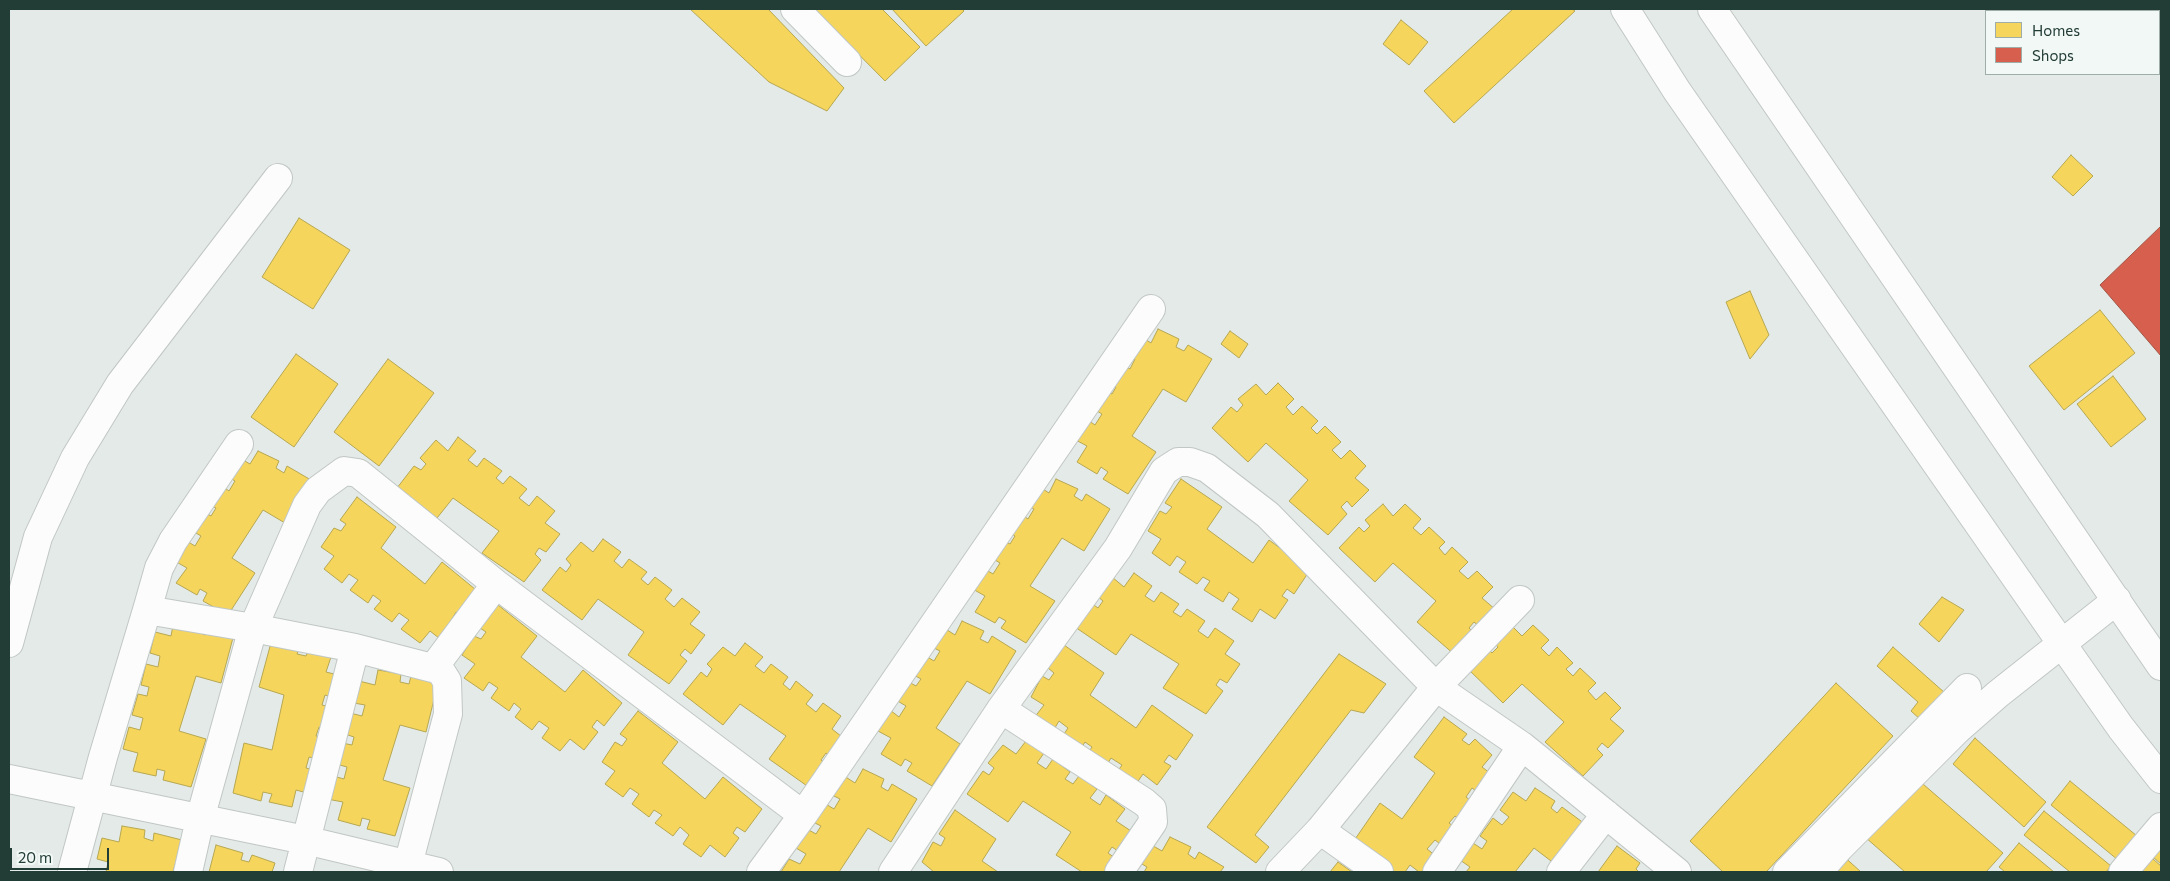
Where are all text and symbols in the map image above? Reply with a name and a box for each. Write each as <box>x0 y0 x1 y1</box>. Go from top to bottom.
legend <box>1985 10 2160 75</box>
text: Homes <box>2032 21 2080 39</box>
text: Shops <box>2032 46 2074 64</box>
scale bar <box>12 838 111 870</box>
text: 20 m <box>18 848 52 866</box>

